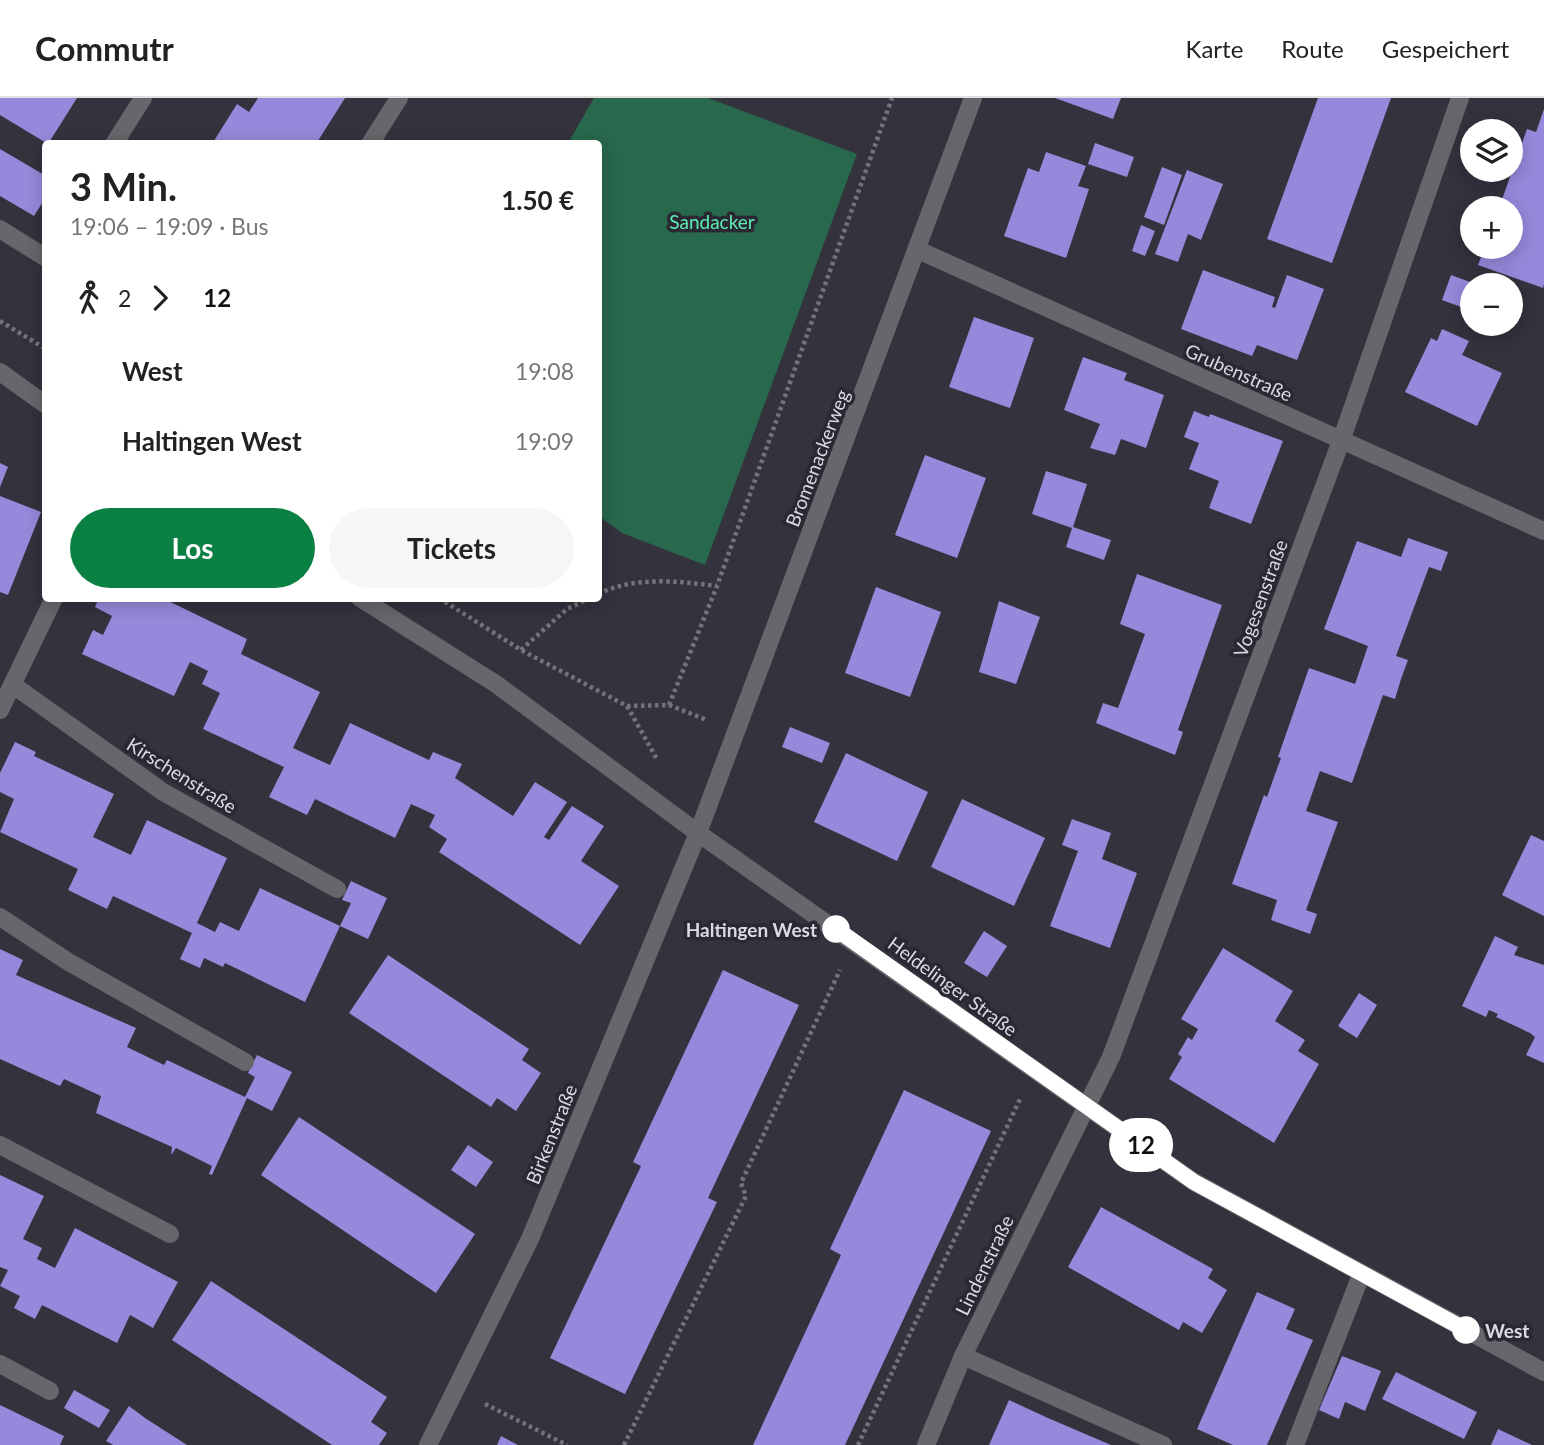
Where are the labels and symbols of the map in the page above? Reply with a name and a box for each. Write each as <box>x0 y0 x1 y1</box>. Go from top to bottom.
park label: Sandacker <box>669 210 755 233</box>
street label: Grubenstraße <box>1182 338 1296 406</box>
street label: Bromenackerweg <box>780 386 854 530</box>
street label: Vogesenstraße <box>1228 536 1292 660</box>
street label: Kirschenstraße <box>123 732 241 818</box>
marker: Haltingen West <box>823 916 849 942</box>
place label: Haltingen West <box>686 918 817 941</box>
street label: Heldelinger Straße <box>884 931 1022 1041</box>
street label: Birkenstraße <box>521 1081 581 1187</box>
line badge: 12 <box>1110 1122 1172 1168</box>
street label: Lindenstraße <box>950 1211 1018 1319</box>
marker: West <box>1453 1317 1479 1343</box>
place label: West <box>1485 1319 1529 1342</box>

